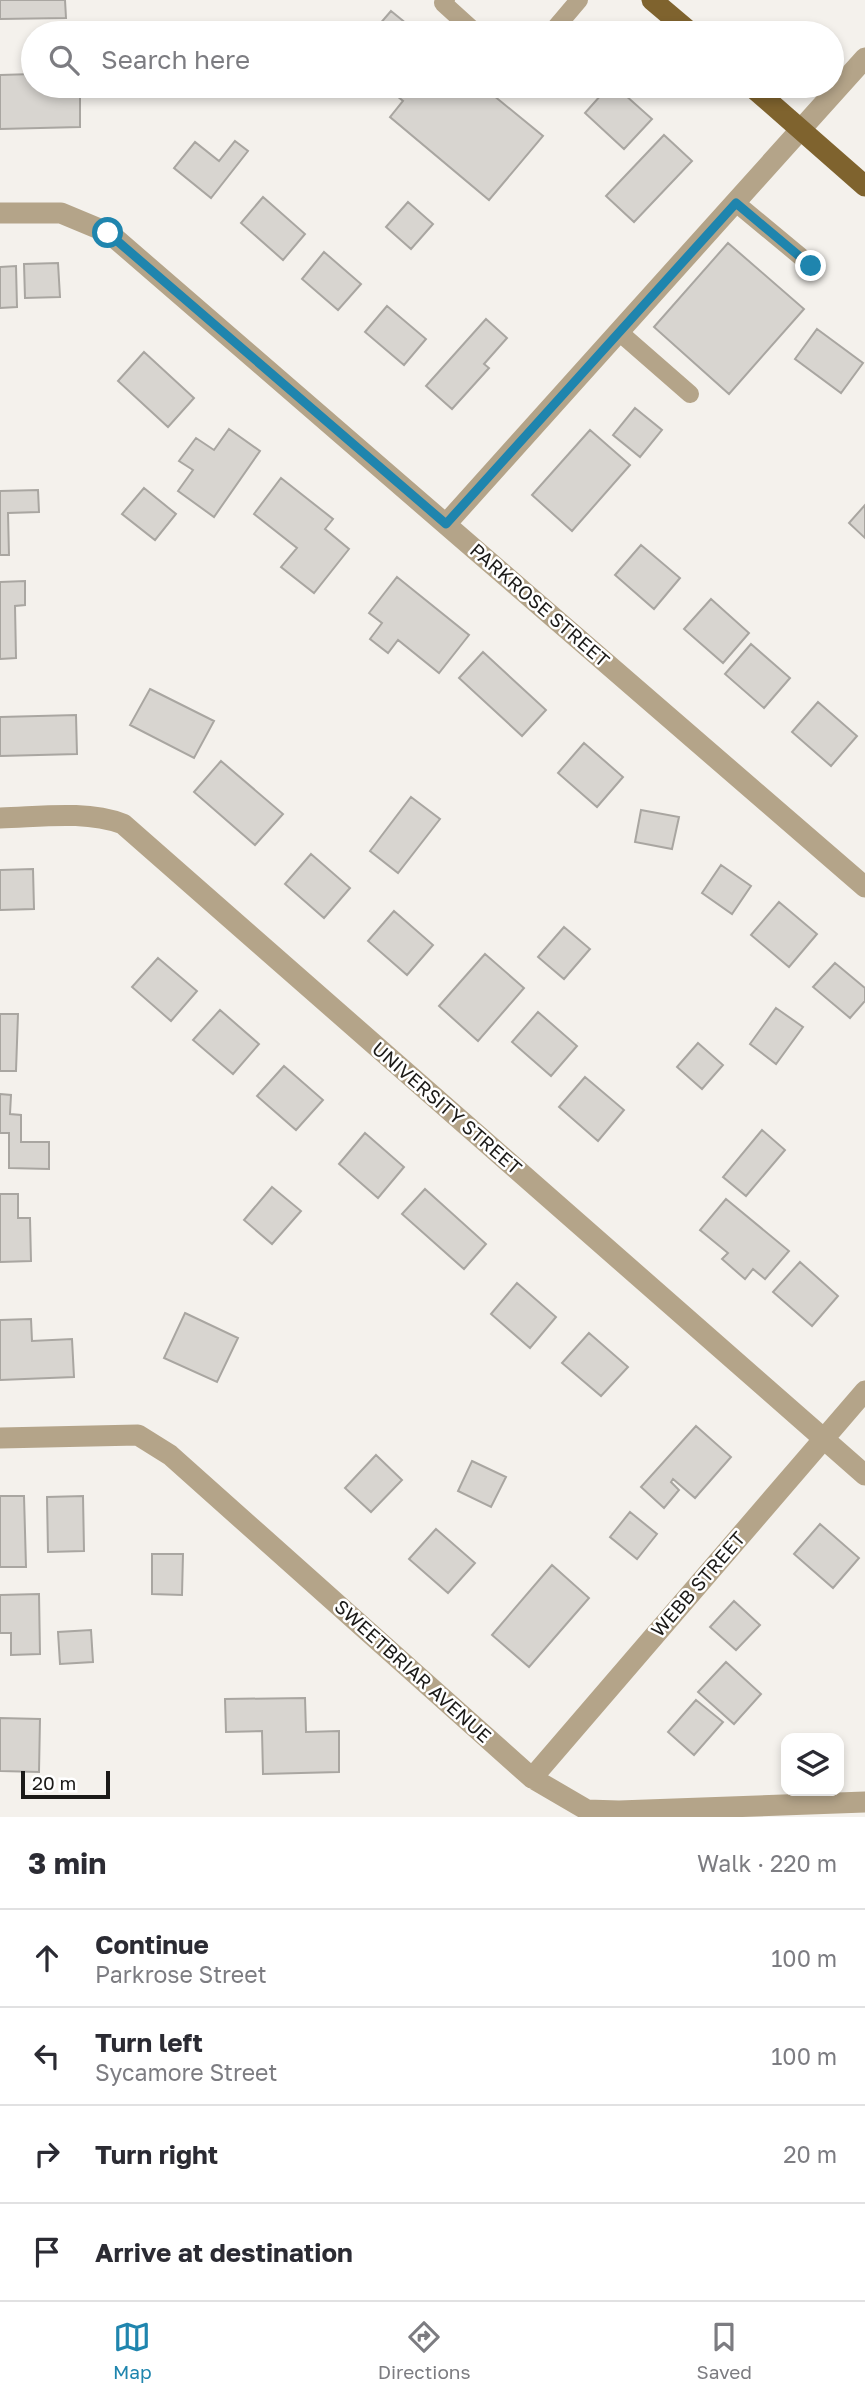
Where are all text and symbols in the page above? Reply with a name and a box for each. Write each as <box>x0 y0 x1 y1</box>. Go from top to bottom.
search box <box>21 21 844 98</box>
icon: search <box>45 41 83 79</box>
text: Search here <box>101 44 250 75</box>
route start <box>92 217 123 248</box>
route end <box>795 250 826 281</box>
street label: PARKROSE STREET <box>466 538 615 671</box>
street label: UNIVERSITY STREET <box>368 1036 527 1179</box>
street label: WEBB STREET <box>646 1526 750 1641</box>
street label: SWEETBRIAR AVENUE <box>330 1594 496 1747</box>
map controls <box>781 1733 844 1796</box>
button: layers <box>781 1733 844 1796</box>
scale bar <box>21 1768 110 1800</box>
text: 20 m <box>32 1771 76 1794</box>
text: 3 min <box>28 1845 106 1881</box>
text: Walk · 220 m <box>697 1849 837 1877</box>
text: Continue <box>95 1929 209 1960</box>
icon: ahead <box>28 1939 66 1977</box>
text: 100 m <box>771 1944 837 1972</box>
text: Parkrose Street <box>95 1960 267 1988</box>
text: Turn left <box>95 2027 203 2058</box>
icon: left <box>28 2037 66 2075</box>
text: 100 m <box>771 2042 837 2070</box>
text: Sycamore Street <box>95 2058 278 2086</box>
icon: right <box>28 2135 66 2173</box>
text: Turn right <box>95 2139 218 2170</box>
text: 20 m <box>783 2140 837 2168</box>
icon: arrive <box>28 2233 66 2271</box>
text: Arrive at destination <box>95 2237 353 2268</box>
tab: Map <box>113 2318 152 2383</box>
tab: Directions <box>378 2318 471 2383</box>
tab: Saved <box>697 2318 752 2383</box>

